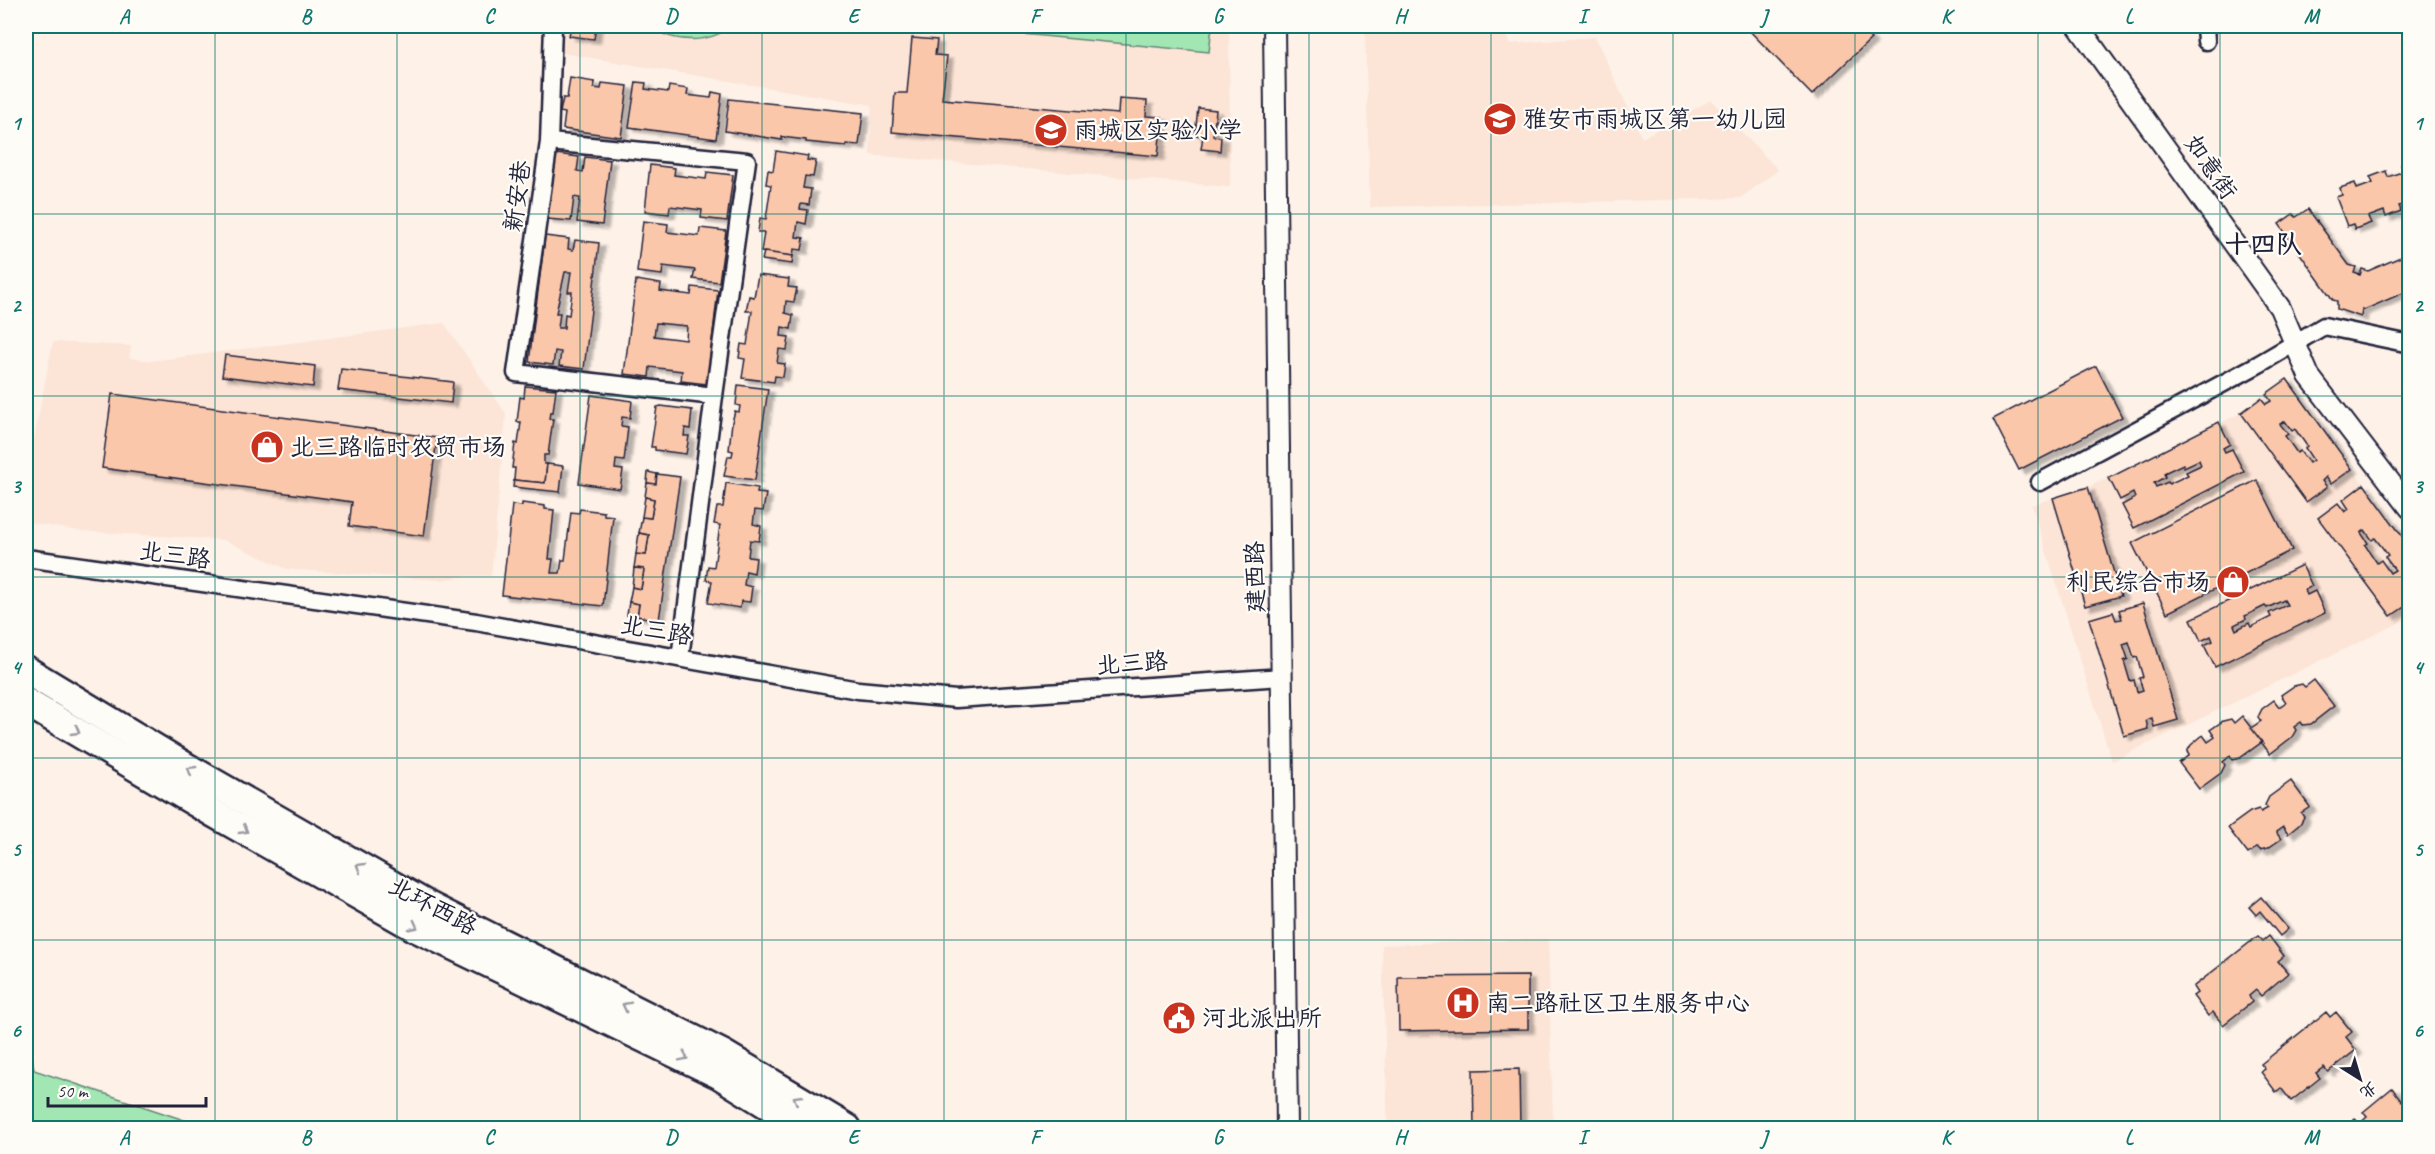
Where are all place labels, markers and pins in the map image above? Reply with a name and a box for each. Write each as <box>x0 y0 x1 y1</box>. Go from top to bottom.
school or university icon: 雅安市雨城区第一幼儿园 <box>1482 101 1518 137</box>
place label: 雅安市雨城区第一幼儿园 <box>1523 104 1787 134</box>
school or university icon: 雨城区实验小学 <box>1033 112 1069 148</box>
place label: 雨城区实验小学 <box>1074 115 1242 145</box>
shop icon: 北三路临时农贸市场 <box>249 429 285 465</box>
place label: 北三路临时农贸市场 <box>290 432 506 462</box>
shop icon: 利民综合市场 <box>2215 564 2251 600</box>
place label: 利民综合市场 <box>2066 567 2210 597</box>
hospital icon: 南二路社区卫生服务中心 <box>1445 985 1481 1021</box>
place label: 南二路社区卫生服务中心 <box>1486 988 1750 1018</box>
public building icon: 河北派出所 <box>1161 1000 1197 1036</box>
place label: 河北派出所 <box>1202 1003 1322 1033</box>

